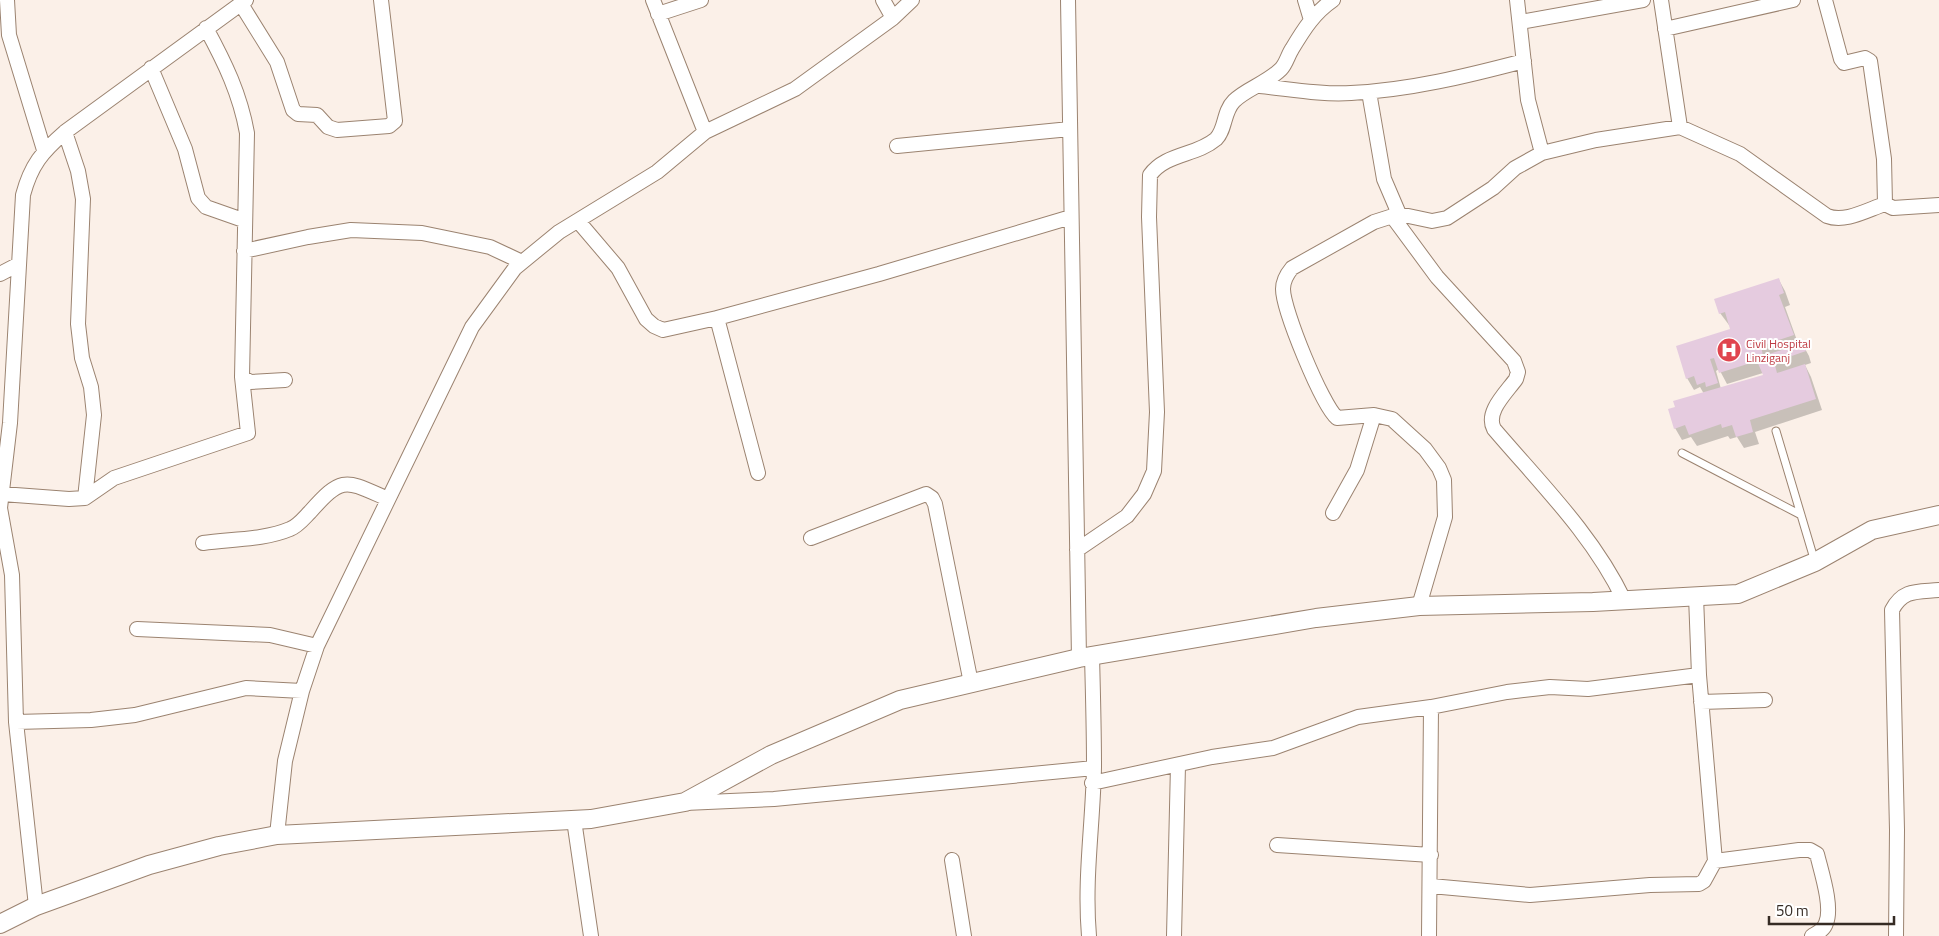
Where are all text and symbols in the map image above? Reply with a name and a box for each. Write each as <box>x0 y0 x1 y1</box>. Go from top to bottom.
place label: Civil Hospital Linziganj <box>1746 334 1811 367</box>
hospital icon: Civil Hospital Linziganj <box>1716 337 1742 363</box>
scale bar <box>1769 894 1894 926</box>
text: 50 m <box>1776 899 1809 922</box>

